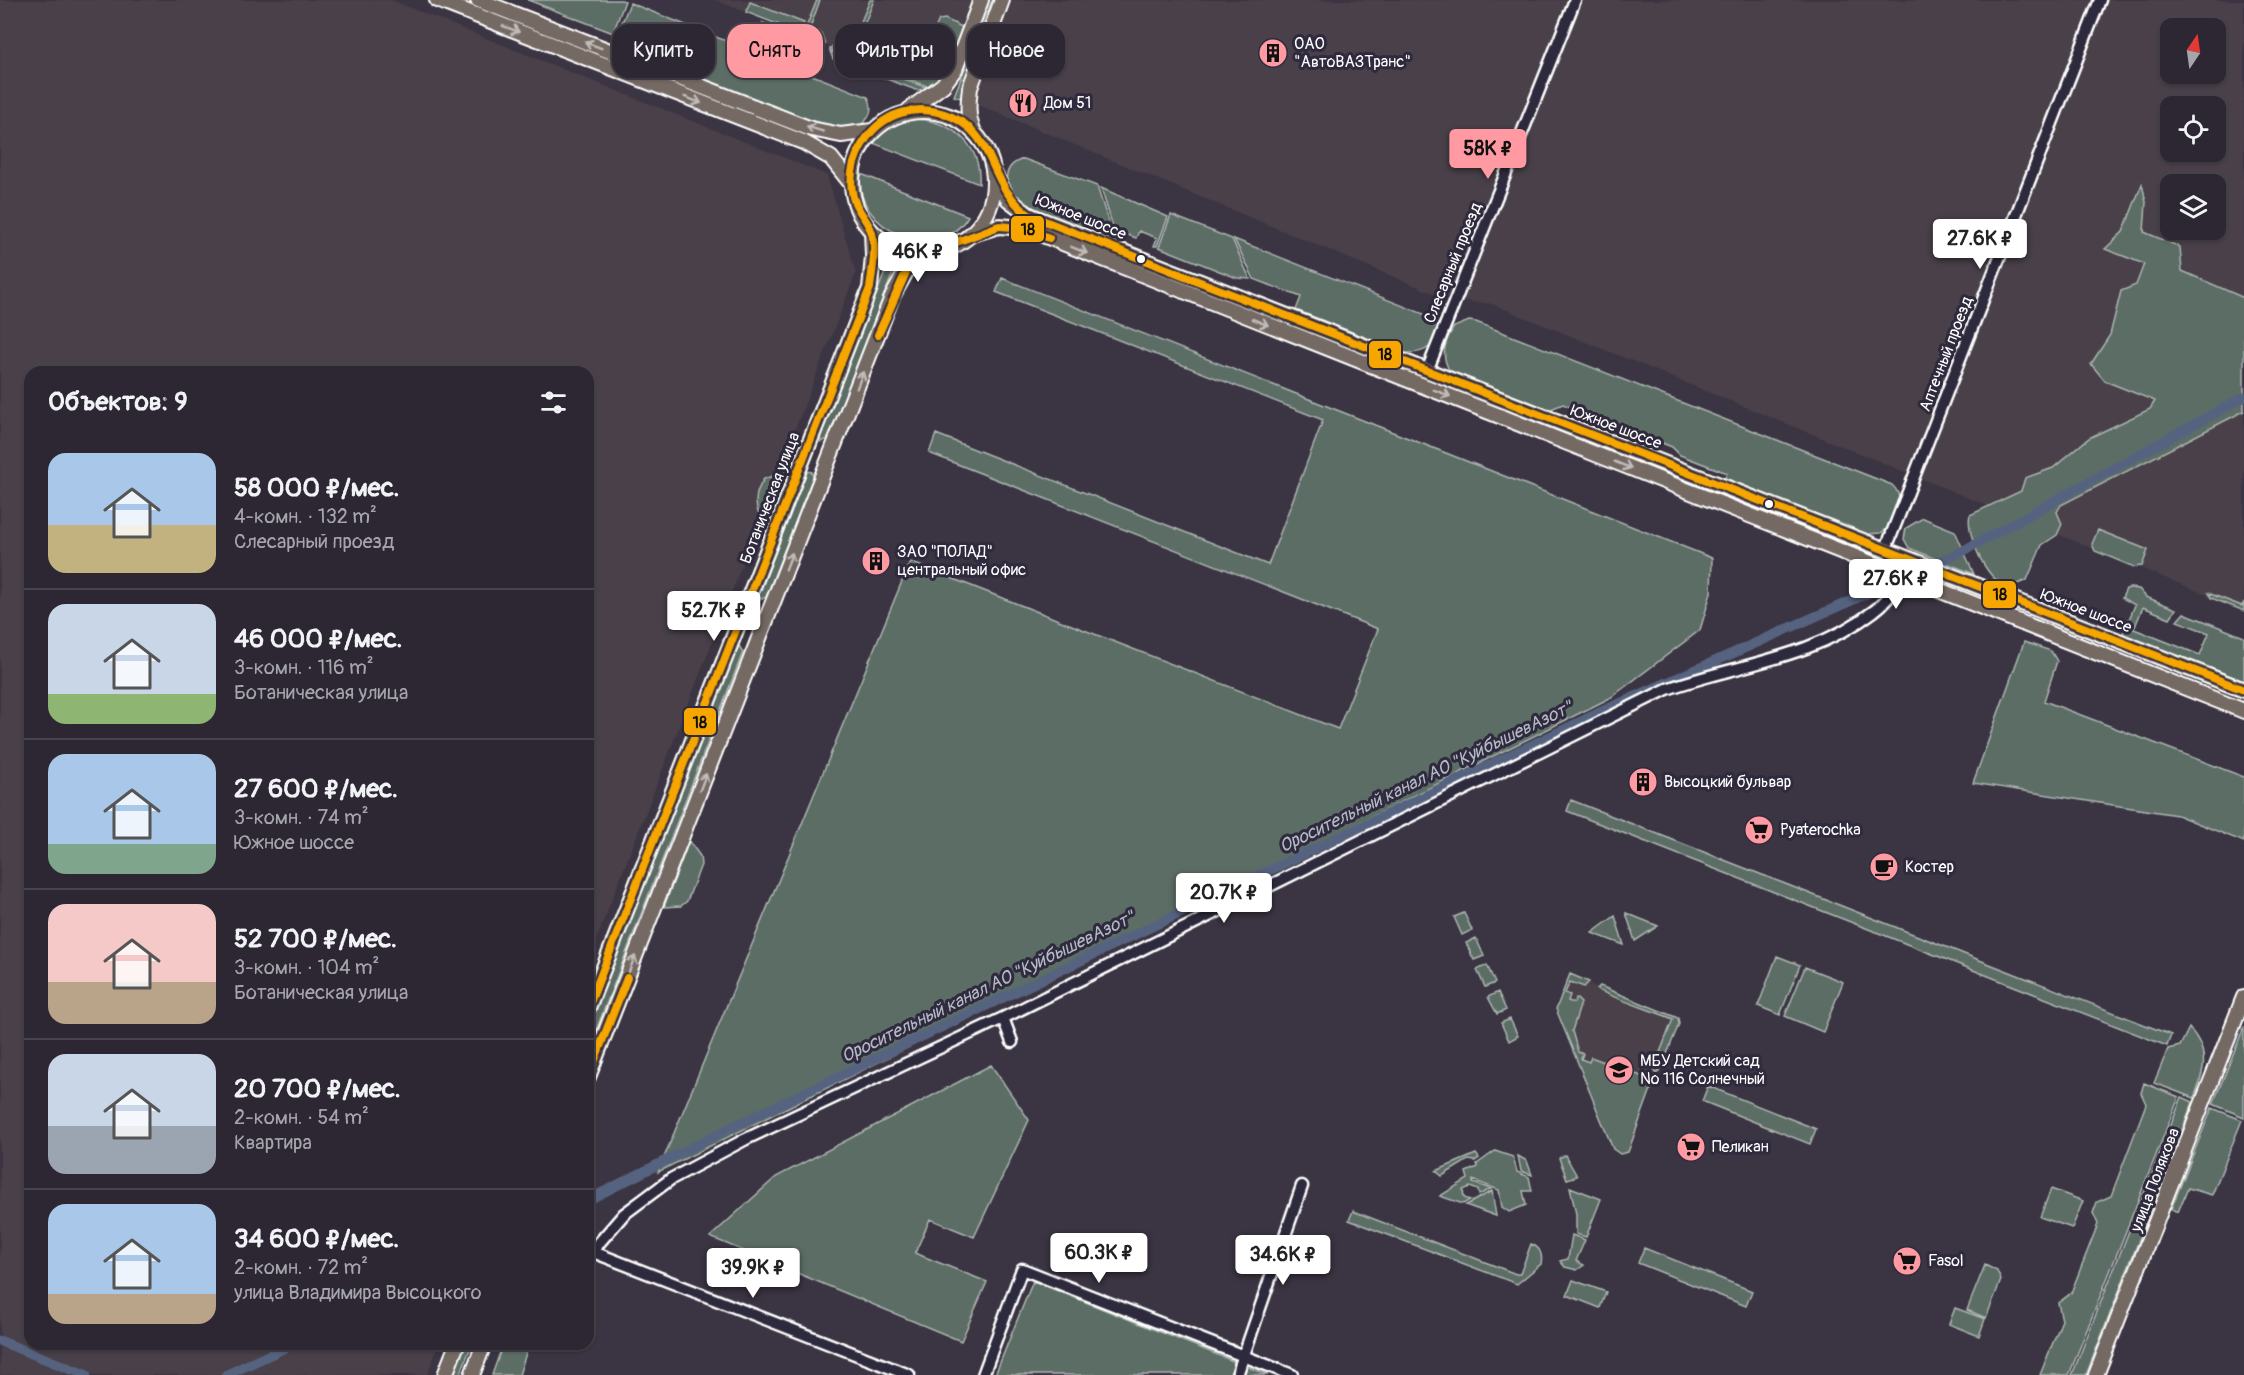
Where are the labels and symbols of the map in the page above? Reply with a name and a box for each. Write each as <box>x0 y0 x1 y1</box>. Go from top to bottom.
north arrow <box>2160 18 2226 84</box>
one-way arrow <box>501 24 520 35</box>
place label: ОАО "АвтоВАЗТранс" <box>1294 34 1411 72</box>
building icon: ОАО "АвтоВАЗТранс" <box>1257 37 1289 69</box>
one-way arrow <box>584 39 603 50</box>
restaurant icon: Дом 51 <box>1007 87 1039 119</box>
place label: Дом 51 <box>1043 93 1091 113</box>
one-way arrow <box>683 95 702 106</box>
one-way arrow <box>806 123 825 134</box>
pin: 58K ₽ <box>1446 129 1530 180</box>
street label: Южное шоссе <box>1033 190 1129 244</box>
street label: Слесарный проезд <box>1420 199 1486 326</box>
line badge: 18 <box>1010 215 1045 243</box>
pin: 27.6K ₽ <box>1925 219 2035 270</box>
text: 18 <box>1021 220 1035 240</box>
pin: 46K ₽ <box>876 232 960 283</box>
one-way arrow <box>1069 245 1088 256</box>
unlabelled marker <box>1135 253 1147 265</box>
street label: Аптечный проезд <box>1915 293 1977 414</box>
one-way arrow <box>1250 317 1269 328</box>
line badge: 18 <box>1368 340 1402 369</box>
text: 18 <box>1378 345 1392 365</box>
one-way arrow <box>855 371 866 389</box>
one-way arrow <box>1432 388 1450 399</box>
street label: Южное шоссе <box>1568 400 1665 454</box>
street label: Ботаническая улица <box>736 429 804 567</box>
one-way arrow <box>1613 460 1632 471</box>
unlabelled marker <box>1763 498 1775 510</box>
place label: ЗАО "ПОЛАД" центральный офис <box>897 542 1026 580</box>
building icon: ЗАО "ПОЛАД" центральный офис <box>860 545 892 577</box>
one-way arrow <box>784 552 795 571</box>
pin: 27.6K ₽ <box>1841 559 1951 610</box>
line badge: 18 <box>1982 580 2017 609</box>
street label: Южное шоссе <box>2038 584 2135 638</box>
text: 18 <box>1993 585 2007 605</box>
pin: 52.7K ₽ <box>659 591 769 642</box>
water label: Оросительный канал АО "КуйбышевАзот" <box>1276 695 1578 858</box>
line badge: 18 <box>683 707 717 736</box>
text: 18 <box>693 713 707 733</box>
building icon: Высоцкий бульвар <box>1627 766 1659 798</box>
place label: Высоцкий бульвар <box>1664 772 1791 792</box>
one-way arrow <box>698 773 709 792</box>
supermarket icon: Pyaterochka <box>1743 814 1775 846</box>
place label: Pyaterochka <box>1780 820 1861 840</box>
cafe icon: Костер <box>1868 851 1900 883</box>
place label: Костер <box>1905 857 1954 877</box>
pin: 20.7K ₽ <box>1169 873 1279 924</box>
water label: Оросительный канал АО "КуйбышевАзот" <box>838 905 1140 1068</box>
one-way arrow <box>627 955 638 973</box>
place label: МБУ Детский сад № 116 Солнечный <box>1640 1051 1765 1089</box>
school or university icon: МБУ Детский сад № 116 Солнечный <box>1603 1054 1635 1086</box>
street label: улица Полякова <box>2126 1125 2184 1236</box>
supermarket icon: Пеликан <box>1675 1131 1707 1163</box>
place label: Пеликан <box>1712 1137 1769 1157</box>
pin: 60.3K ₽ <box>1044 1233 1154 1284</box>
pin: 34.6K ₽ <box>1228 1235 1338 1286</box>
supermarket icon: Fasol <box>1891 1245 1923 1277</box>
pin: 39.9K ₽ <box>698 1248 808 1299</box>
place label: Fasol <box>1928 1251 1964 1271</box>

